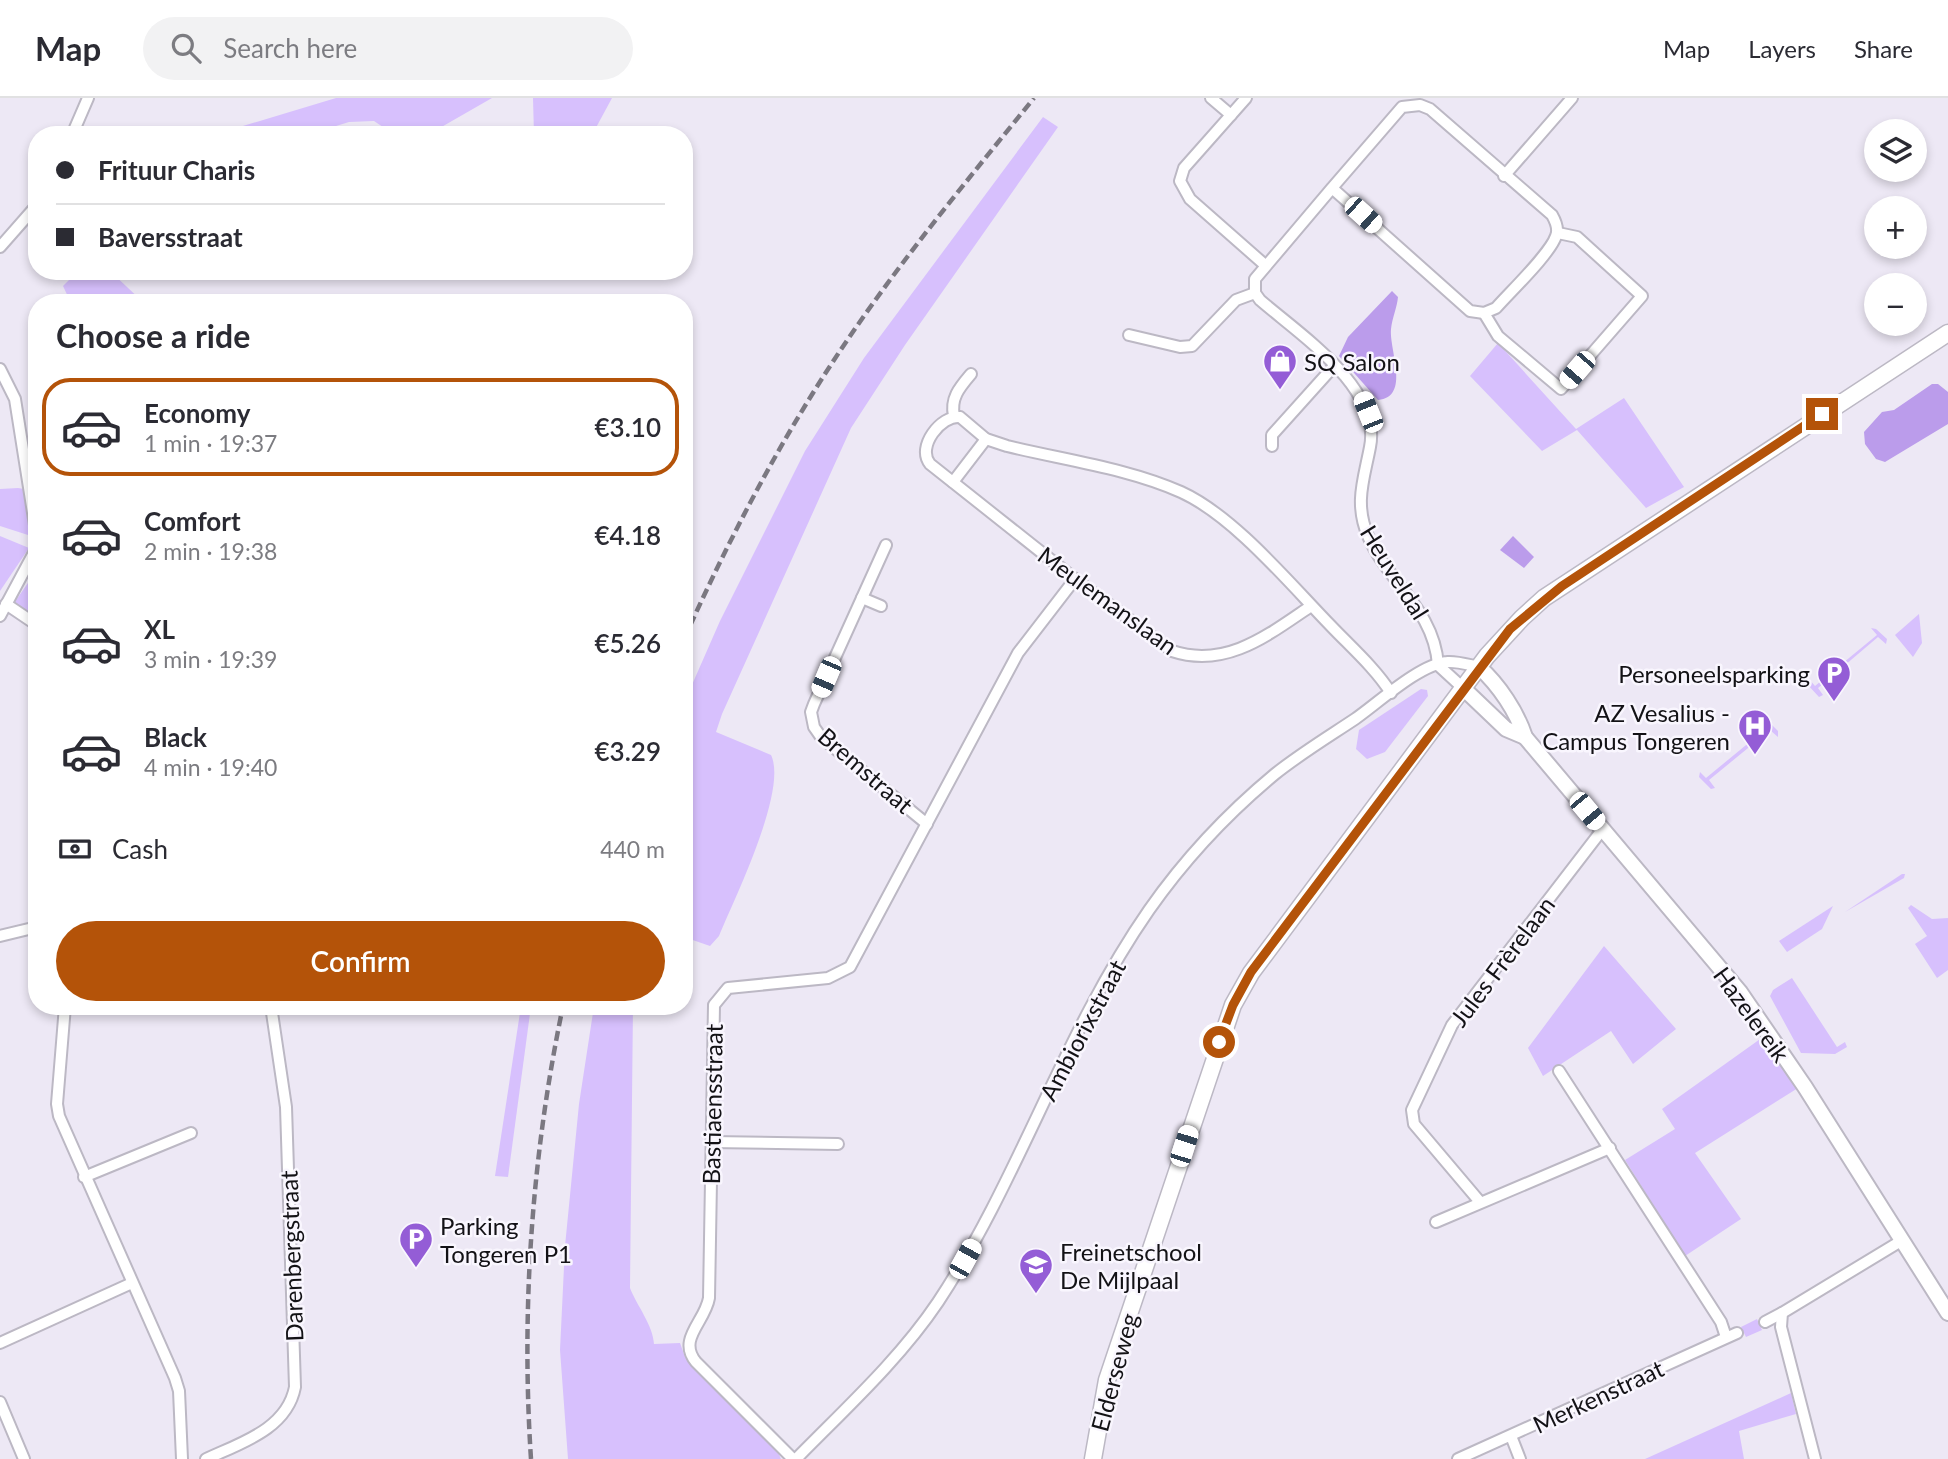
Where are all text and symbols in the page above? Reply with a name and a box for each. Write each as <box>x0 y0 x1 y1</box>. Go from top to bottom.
search box <box>143 17 633 80</box>
text: Map <box>35 28 101 68</box>
icon: search <box>167 29 205 67</box>
text: Search here <box>223 32 357 64</box>
text: Map <box>1663 34 1710 63</box>
text: Layers <box>1748 34 1816 63</box>
text: Share <box>1854 34 1913 63</box>
map controls <box>1864 119 1927 336</box>
button: layers <box>1864 119 1927 182</box>
text: Frituur Charis <box>98 154 255 186</box>
car <box>1341 193 1386 237</box>
button: + <box>1864 196 1927 259</box>
text: Baversstraat <box>98 221 243 253</box>
button: − <box>1864 273 1927 336</box>
text: Choose a ride <box>56 316 250 355</box>
shop icon: SQ Salon <box>1261 342 1299 391</box>
place label: SQ Salon <box>1304 347 1400 376</box>
car <box>1556 347 1599 393</box>
car <box>1351 389 1386 435</box>
icon: car <box>60 396 123 459</box>
text: Economy <box>144 397 250 429</box>
route end <box>1806 398 1838 430</box>
text: €3.10 <box>595 411 661 443</box>
text: 1 min · 19:37 <box>144 429 277 457</box>
icon: car <box>60 504 123 567</box>
text: Comfort <box>144 505 241 537</box>
text: €4.18 <box>595 519 661 551</box>
street label: Heuveldal <box>1355 520 1435 624</box>
text: 2 min · 19:38 <box>144 537 277 565</box>
street label: Meulemanslaan <box>1033 540 1183 660</box>
icon: car <box>60 612 123 675</box>
text: XL <box>144 613 175 645</box>
text: €5.26 <box>595 627 661 659</box>
text: 3 min · 19:39 <box>144 645 277 673</box>
car <box>809 654 844 700</box>
parking icon: Personeelsparking <box>1815 654 1853 703</box>
place label: Personeelsparking <box>1618 659 1810 688</box>
place label: AZ Vesalius - Campus Tongeren <box>1542 698 1730 755</box>
hospital icon: AZ Vesalius - Campus Tongeren <box>1736 707 1774 756</box>
icon: car <box>60 720 123 783</box>
text: Black <box>144 721 207 753</box>
street label: Bremstraat <box>813 721 919 819</box>
text: €3.29 <box>595 735 661 767</box>
text: 4 min · 19:40 <box>144 753 277 781</box>
car <box>1566 788 1609 834</box>
icon: cash <box>56 830 94 868</box>
text: Cash <box>112 833 168 865</box>
text: 440 m <box>600 835 665 863</box>
street label: Jules Frèrelaan <box>1444 890 1560 1032</box>
button: Confirm <box>56 921 665 1001</box>
street label: Ambiorixstraat <box>1033 954 1131 1105</box>
street label: Hazelereik <box>1708 961 1797 1068</box>
street label: Bastiaensstraat <box>696 1023 728 1185</box>
route start <box>1203 1026 1235 1058</box>
car <box>1168 1123 1201 1169</box>
street label: Darenbergstraat <box>274 1170 308 1342</box>
place label: Parking Tongeren P1 <box>440 1211 572 1268</box>
parking icon: Parking Tongeren P1 <box>397 1220 435 1269</box>
car <box>946 1236 985 1282</box>
place label: Freinetschool De Mijlpaal <box>1060 1237 1202 1294</box>
school or university icon: Freinetschool De Mijlpaal <box>1017 1246 1055 1295</box>
street label: Elderseweg <box>1084 1310 1144 1434</box>
street label: Merkenstraat <box>1528 1353 1668 1439</box>

